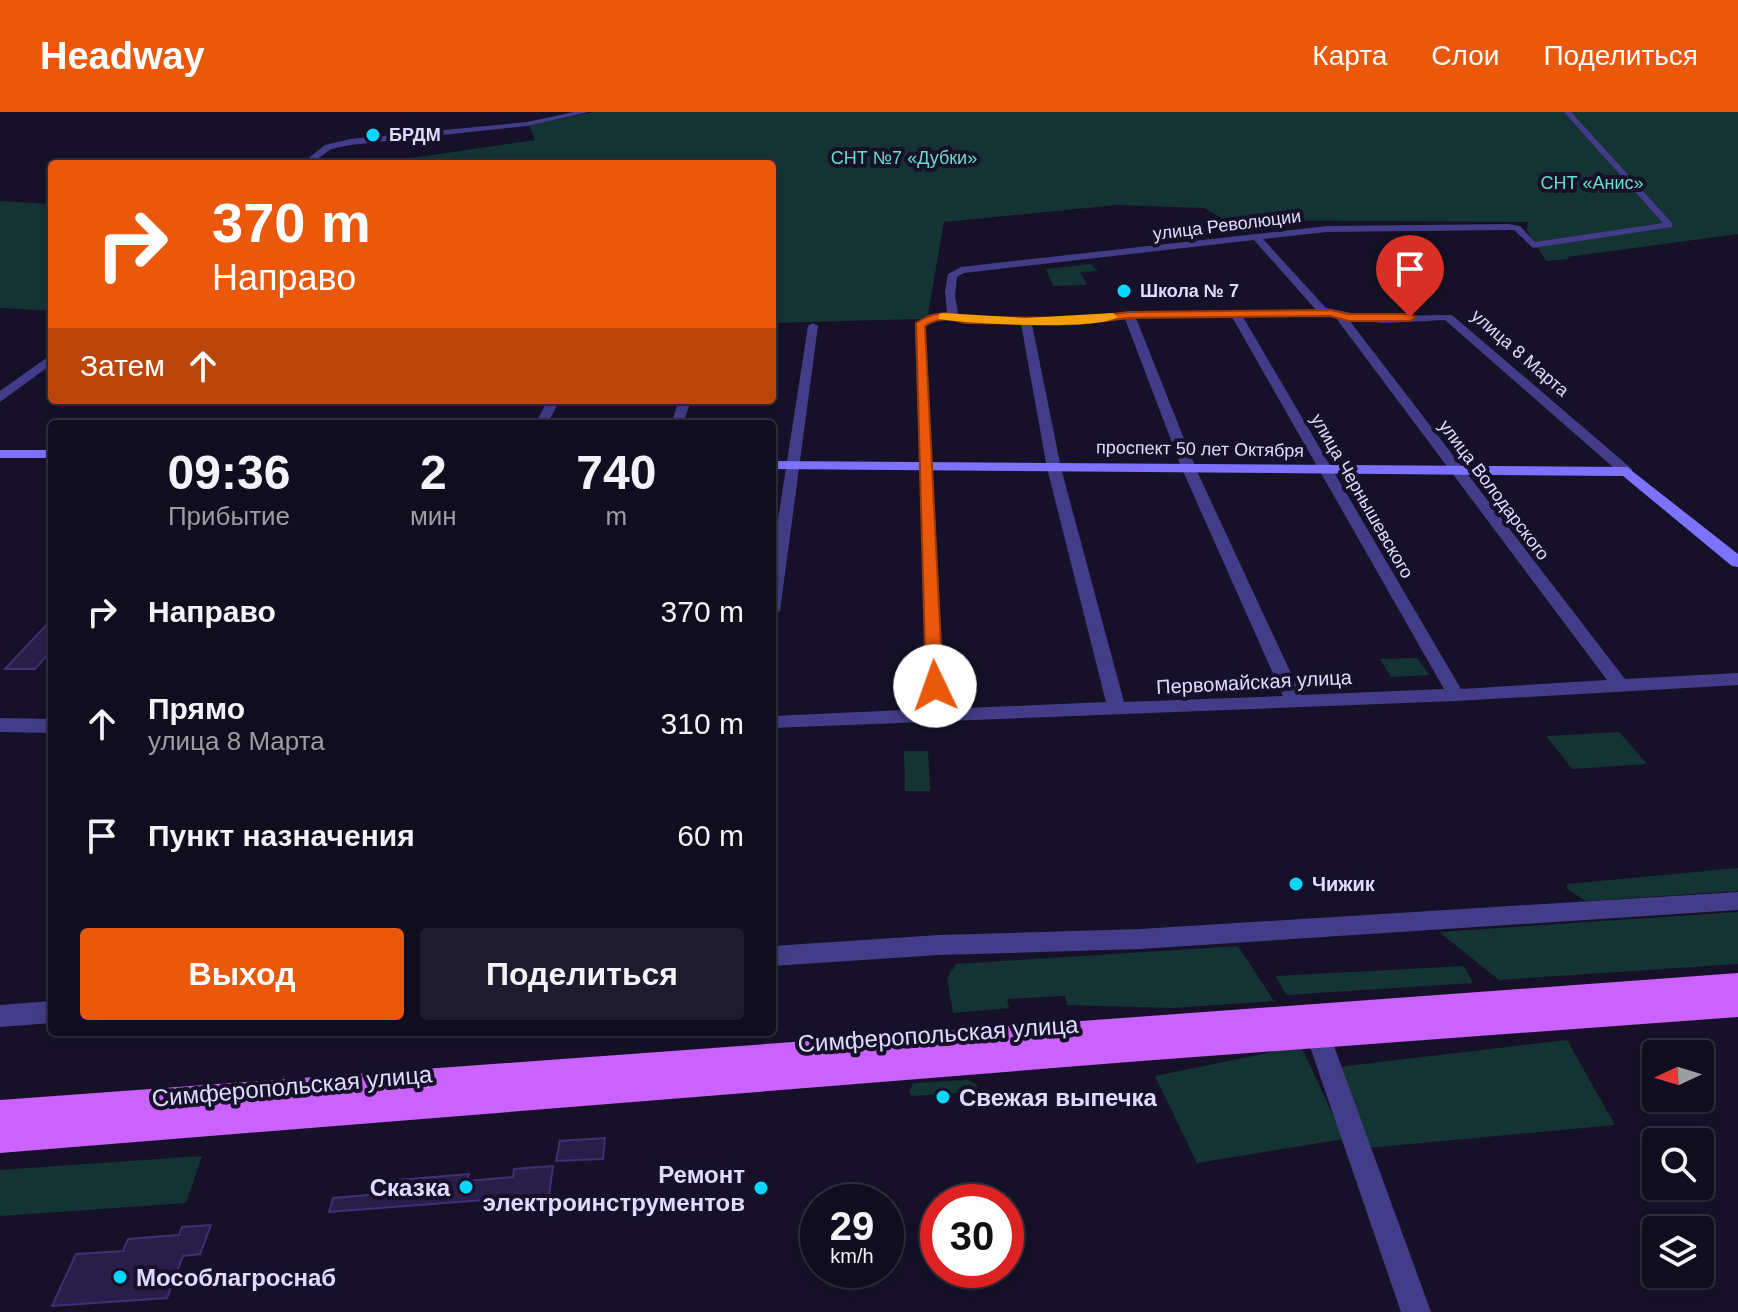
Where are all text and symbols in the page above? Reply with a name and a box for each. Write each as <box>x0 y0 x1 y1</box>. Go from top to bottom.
text: Headway <box>40 35 205 77</box>
text: Карта <box>1312 40 1387 71</box>
text: Слои <box>1431 40 1499 71</box>
text: Поделиться <box>1543 40 1698 71</box>
place label: БРДМ <box>389 125 441 145</box>
marker: БРДМ <box>364 126 382 144</box>
park label: СНТ №7 «Дубки» <box>831 148 977 168</box>
park label: СНТ «Анис» <box>1540 173 1644 193</box>
text: 370 m <box>212 191 371 254</box>
icon: right <box>80 192 184 296</box>
street label: улица Революции <box>1152 206 1302 244</box>
pin <box>1376 235 1444 317</box>
icon: arrive <box>1388 247 1432 291</box>
text: Направо <box>212 257 356 298</box>
place label: Школа № 7 <box>1140 281 1239 301</box>
marker: Школа № 7 <box>1115 282 1133 300</box>
street label: улица 8 Марта <box>1467 305 1573 401</box>
icon: ahead <box>181 344 225 388</box>
text: Затем <box>80 349 165 382</box>
street label: улица Чернышевского <box>1307 410 1417 582</box>
street label: улица Володарского <box>1435 416 1553 564</box>
street label: проспект 50 лет Октября <box>1096 437 1304 461</box>
text: 09:36 <box>168 446 290 499</box>
text: 2 <box>420 446 447 499</box>
text: 740 <box>576 446 656 499</box>
text: Прибытие <box>168 501 290 531</box>
text: мин <box>410 501 457 531</box>
text: m <box>606 501 627 531</box>
icon: right <box>80 590 124 634</box>
text: Направо <box>148 595 276 628</box>
text: 370 m <box>661 595 744 628</box>
position arrow <box>893 644 977 728</box>
street label: Первомайская улица <box>1156 666 1353 698</box>
text: Прямо <box>148 692 245 725</box>
icon: ahead <box>80 702 124 746</box>
text: 310 m <box>661 707 744 740</box>
text: улица 8 Марта <box>148 726 325 756</box>
icon: arrive <box>80 814 124 858</box>
text: Пункт назначения <box>148 819 415 852</box>
text: 60 m <box>677 819 744 852</box>
place label: Чижик <box>1312 873 1376 895</box>
marker: Чижик <box>1287 875 1305 893</box>
button: Выход <box>80 928 404 1020</box>
button: Поделиться <box>420 928 744 1020</box>
street label: Симферопольская улица <box>797 1011 1080 1057</box>
north arrow <box>1642 1040 1714 1112</box>
map controls <box>1642 1040 1714 1288</box>
street label: Симферопольская улица <box>151 1060 434 1112</box>
place label: Свежая выпечка <box>959 1084 1158 1111</box>
marker: Свежая выпечка <box>934 1088 952 1106</box>
button: search <box>1642 1128 1714 1200</box>
place label: Ремонт электроинструментов <box>483 1161 745 1216</box>
place label: Сказка <box>370 1174 451 1201</box>
marker: Сказка <box>457 1178 475 1196</box>
marker: Ремонт электроинструментов <box>752 1179 770 1197</box>
speed limit sign: 30 <box>920 1184 1024 1288</box>
text: 29 <box>830 1204 874 1248</box>
button: layers <box>1642 1216 1714 1288</box>
text: km/h <box>830 1245 874 1267</box>
place label: Мособлагроснаб <box>136 1264 336 1291</box>
marker: Мособлагроснаб <box>111 1268 129 1286</box>

